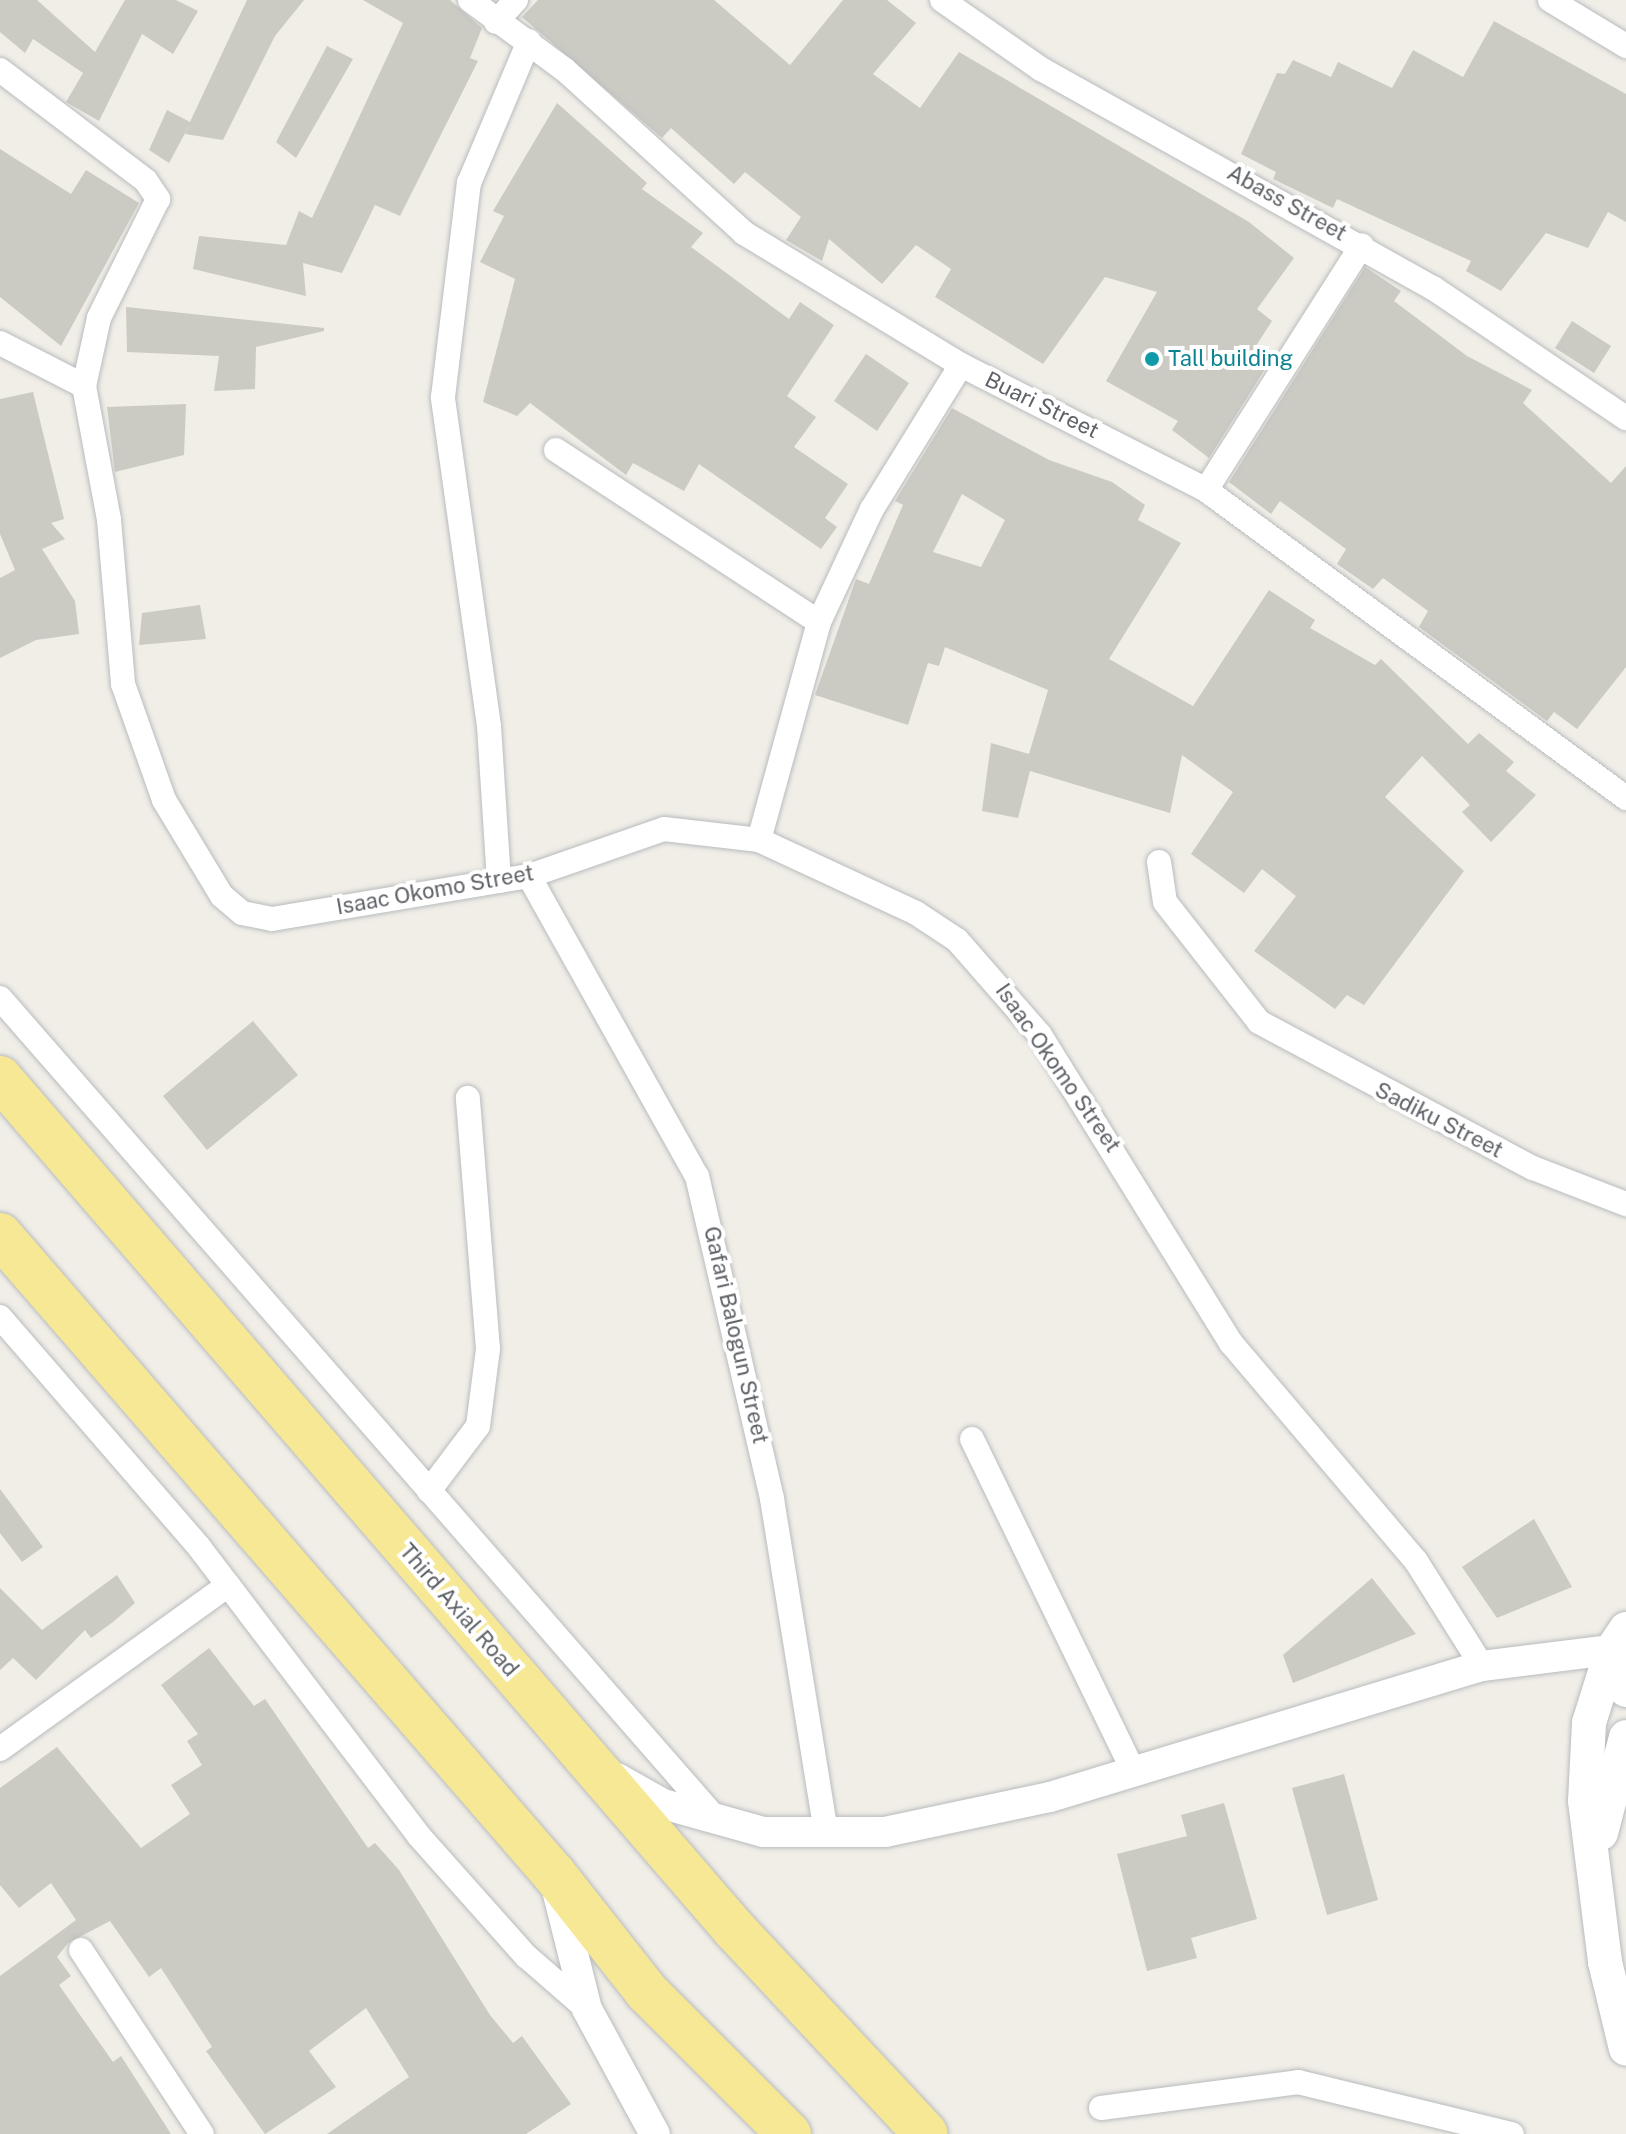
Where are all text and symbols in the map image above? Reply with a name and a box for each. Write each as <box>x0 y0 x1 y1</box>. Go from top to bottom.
street label: Abass Street <box>1223 159 1351 247</box>
place label: Tall building <box>1168 346 1293 372</box>
marker: Tall building <box>1143 350 1161 368</box>
street label: Buari Street <box>981 366 1103 444</box>
street label: Isaac Okomo Street <box>334 860 536 920</box>
street label: Isaac Okomo Street <box>990 978 1126 1158</box>
street label: Sadiku Street <box>1371 1076 1507 1164</box>
street label: Gafari Balogun Street <box>698 1224 774 1446</box>
street label: Third Axial Road <box>394 1538 524 1682</box>

